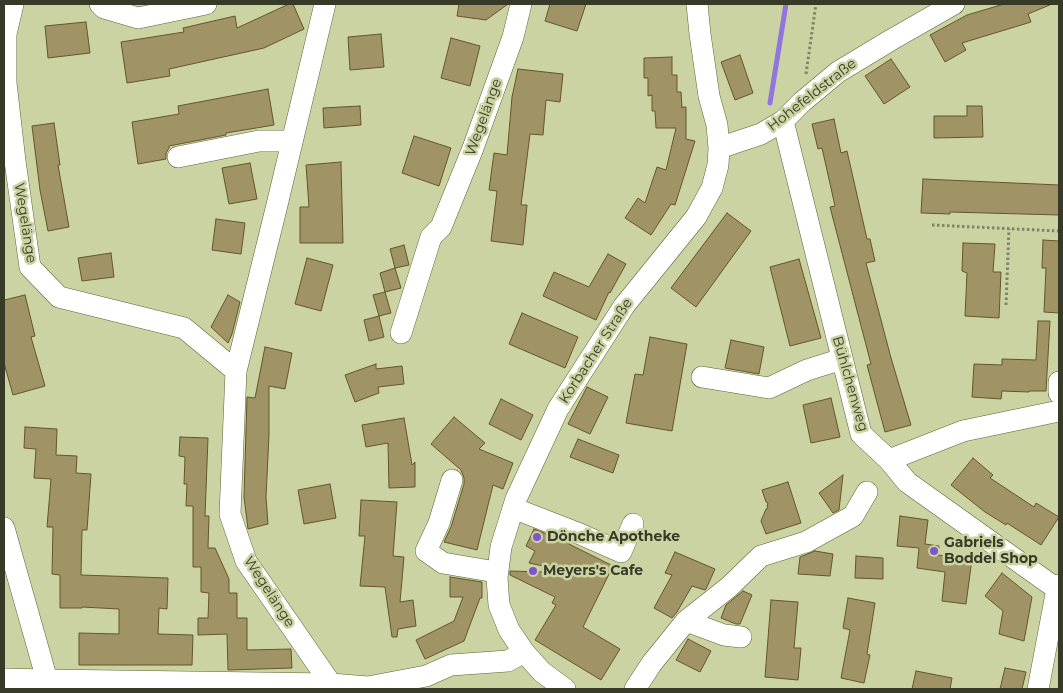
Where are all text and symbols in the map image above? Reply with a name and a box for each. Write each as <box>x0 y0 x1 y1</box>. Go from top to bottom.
street label: Hohefeldstraße <box>764 55 860 135</box>
street label: Wegelänge <box>462 76 506 158</box>
street label: Wegelänge <box>10 182 40 264</box>
street label: Korbacher Straße <box>556 295 636 407</box>
street label: Bühlchenweg <box>828 334 872 434</box>
place label: Dönche Apotheke <box>547 529 680 545</box>
marker: Dönche Apotheke <box>531 531 543 543</box>
place label: Gabriels Boddel Shop <box>944 535 1038 568</box>
marker: Gabriels Boddel Shop <box>928 545 940 557</box>
street label: Wegelänge <box>240 554 298 630</box>
place label: Meyers's Cafe <box>543 563 643 579</box>
marker: Meyers's Cafe <box>527 565 539 577</box>

